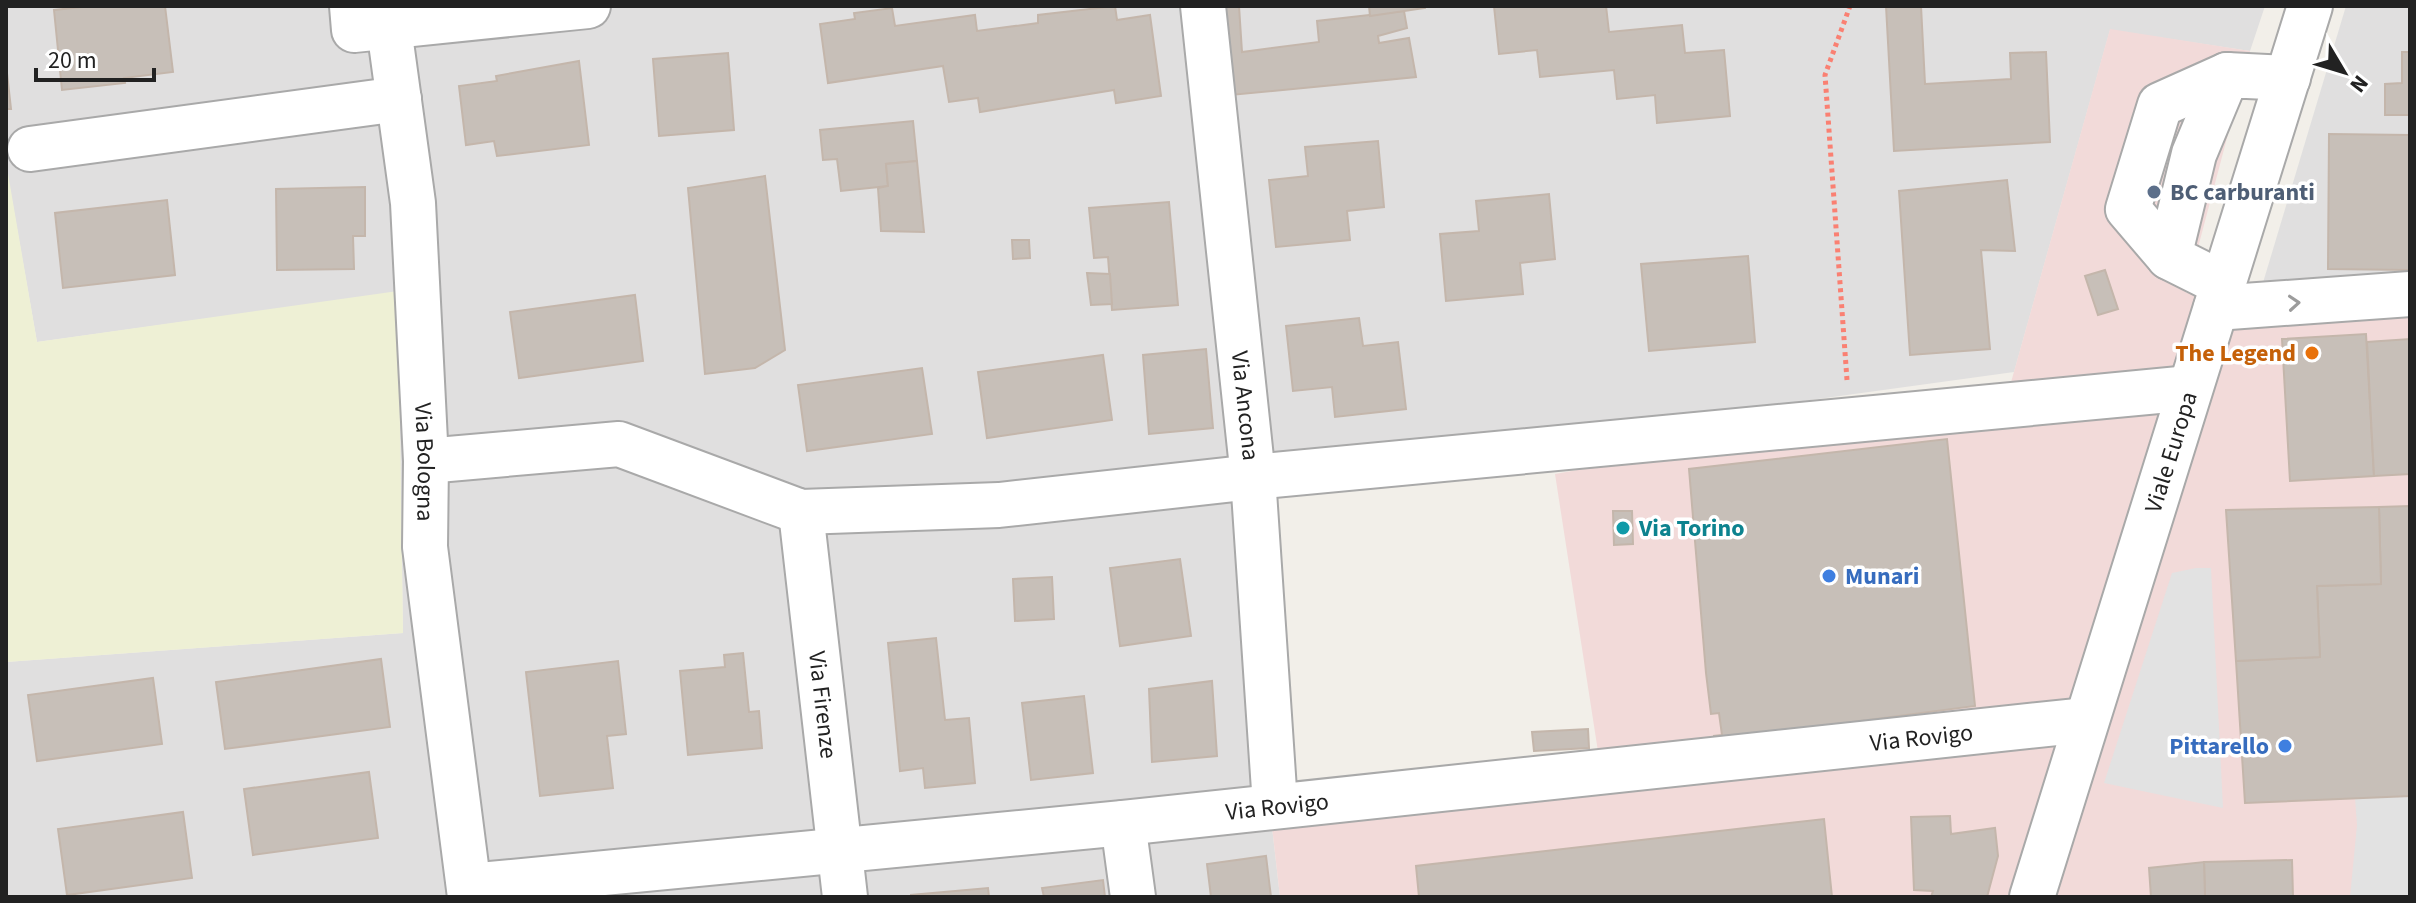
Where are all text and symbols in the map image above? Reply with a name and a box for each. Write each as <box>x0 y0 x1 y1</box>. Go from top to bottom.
scale bar <box>36 32 154 82</box>
north arrow <box>2304 32 2384 112</box>
text: 20 m <box>48 43 97 78</box>
text: N <box>2342 68 2376 99</box>
place label: BC carburanti <box>2170 175 2315 210</box>
marker: BC carburanti <box>2145 183 2163 201</box>
one-way arrow <box>2288 295 2301 312</box>
place label: The Legend <box>2175 336 2296 371</box>
marker: The Legend <box>2303 344 2321 362</box>
street label: Via Ancona <box>1222 349 1268 462</box>
street label: Viale Europa <box>2136 387 2207 517</box>
street label: Via Bologna <box>405 402 443 522</box>
place label: Via Torino <box>1638 511 1744 546</box>
marker: Via Torino <box>1614 519 1632 537</box>
place label: Munari <box>1845 559 1919 594</box>
marker: Munari <box>1820 567 1838 585</box>
street label: Via Firenze <box>799 649 846 760</box>
street label: Via Rovigo <box>1868 715 1975 761</box>
place label: Pittarello <box>2169 729 2269 764</box>
marker: Pittarello <box>2276 737 2294 755</box>
street label: Via Rovigo <box>1224 784 1330 830</box>

